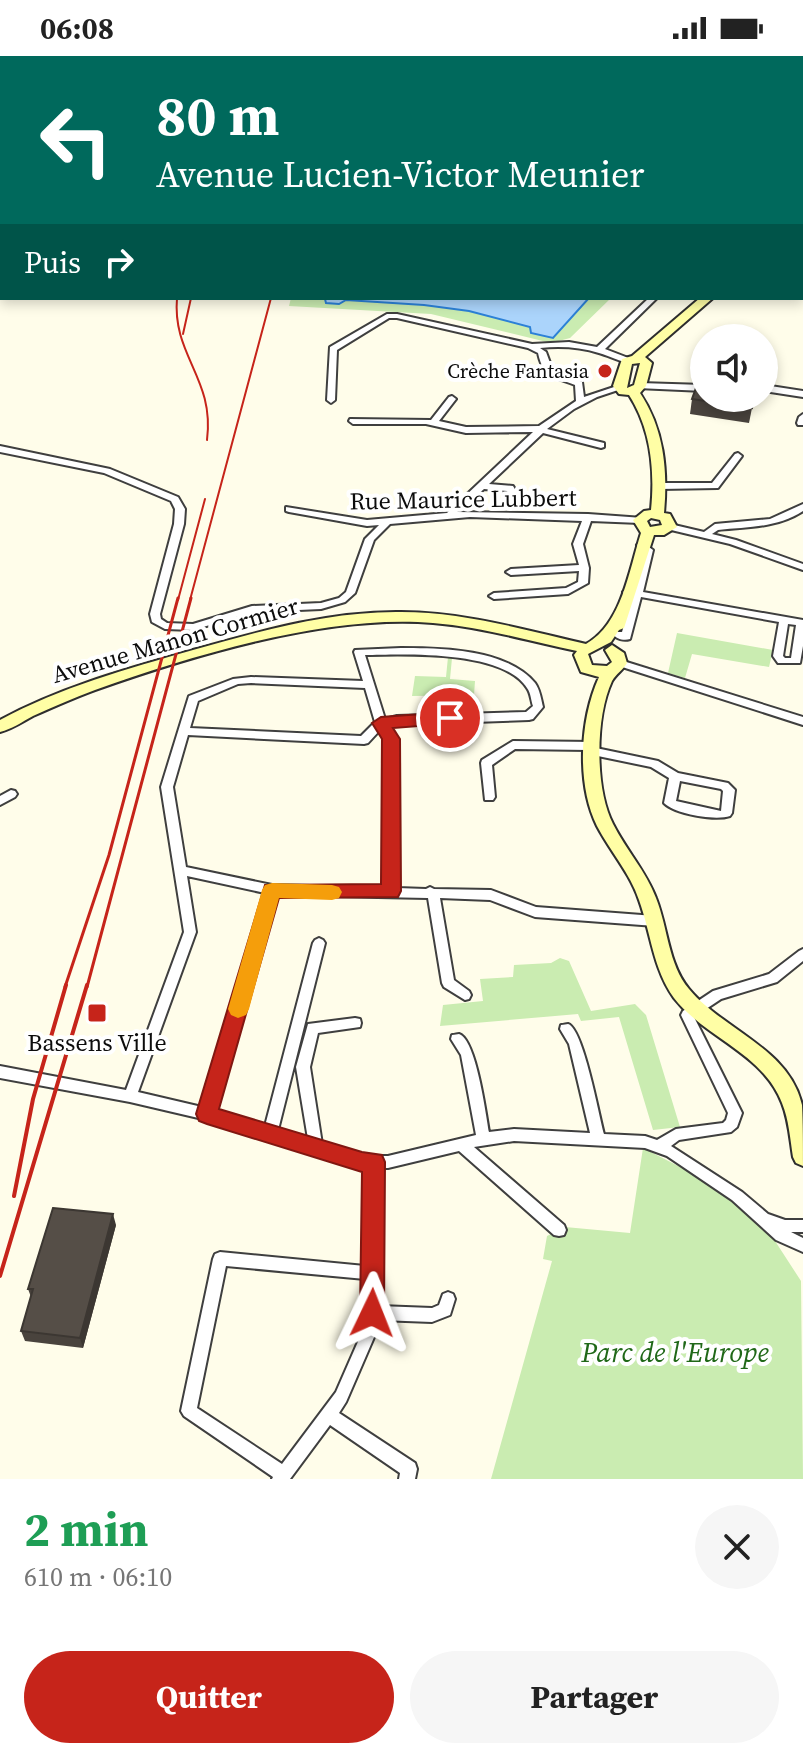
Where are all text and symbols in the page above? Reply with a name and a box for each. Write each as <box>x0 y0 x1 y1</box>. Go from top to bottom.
text: 06:08 <box>40 8 114 49</box>
text: 80 m <box>156 77 279 154</box>
icon: left <box>24 88 128 192</box>
text: Avenue Lucien-Victor Meunier <box>156 150 644 199</box>
icon: right <box>97 240 141 284</box>
text: Puis <box>24 242 81 283</box>
map controls <box>690 324 778 412</box>
button: sound <box>690 324 778 412</box>
place label: Crèche Fantasia <box>447 357 590 385</box>
marker: Crèche Fantasia <box>596 362 614 380</box>
street label: Rue Maurice Lubbert <box>349 481 577 517</box>
street label: Avenue Manon Cormier <box>48 589 302 691</box>
pin <box>416 684 484 752</box>
icon: arrive <box>428 696 472 740</box>
marker: Bassens Ville <box>86 1002 108 1024</box>
place label: Bassens Ville <box>27 1026 167 1059</box>
position arrow <box>330 1271 414 1355</box>
park label: Parc de l'Europe <box>580 1333 769 1371</box>
text: 2 min <box>24 1496 149 1562</box>
button: close <box>695 1505 779 1589</box>
text: 610 m · 06:10 <box>24 1559 172 1595</box>
button: Quitter <box>24 1651 394 1743</box>
button: Partager <box>410 1651 779 1743</box>

